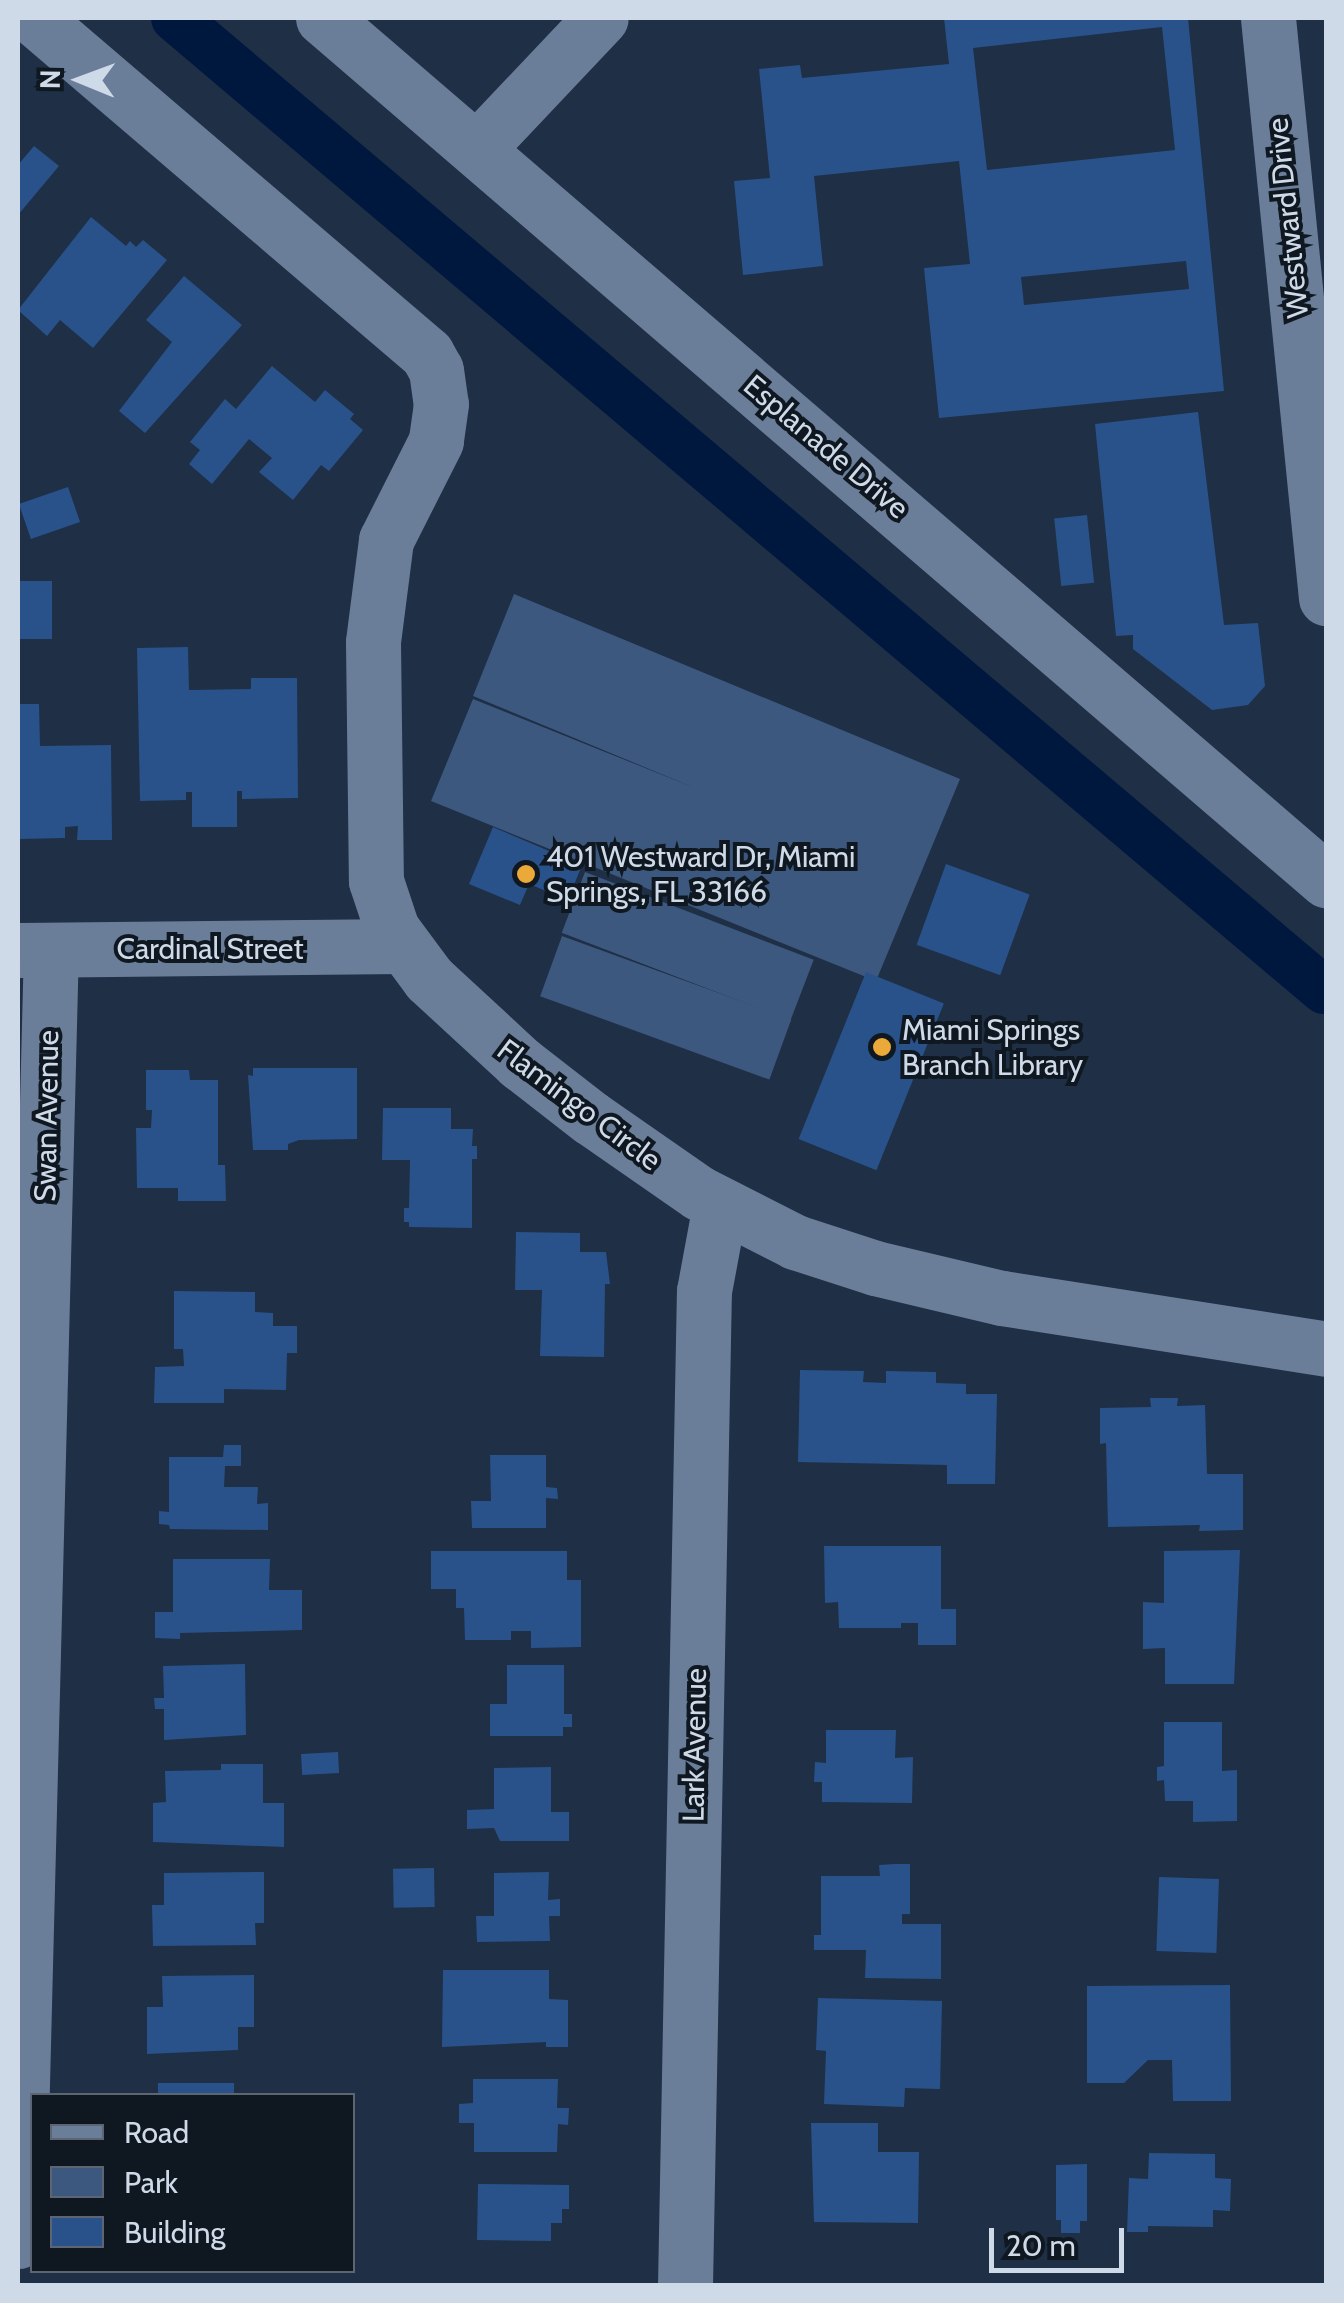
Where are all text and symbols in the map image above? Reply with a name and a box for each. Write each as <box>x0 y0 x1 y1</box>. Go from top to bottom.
north arrow <box>30 30 130 130</box>
text: N <box>33 69 67 90</box>
street label: Westward Drive <box>1260 116 1316 320</box>
street label: Esplanade Drive <box>736 368 916 526</box>
place label: 401 Westward Dr, Miami Springs, FL 33166 <box>546 839 855 910</box>
marker: 401 Westward Dr, Miami Springs, FL 33166 <box>515 863 537 885</box>
street label: Cardinal Street <box>116 931 304 967</box>
place label: Miami Springs Branch Library <box>902 1012 1083 1082</box>
street label: Swan Avenue <box>28 1030 66 1202</box>
street label: Flamingo Circle <box>490 1032 668 1178</box>
marker: Miami Springs Branch Library <box>871 1036 893 1058</box>
street label: Lark Avenue <box>676 1668 714 1822</box>
legend <box>30 2093 355 2273</box>
text: Road <box>124 2114 189 2151</box>
text: Park <box>124 2164 178 2201</box>
scale bar <box>994 2208 1129 2270</box>
text: Building <box>124 2214 226 2251</box>
text: 20 m <box>1006 2227 1076 2264</box>

